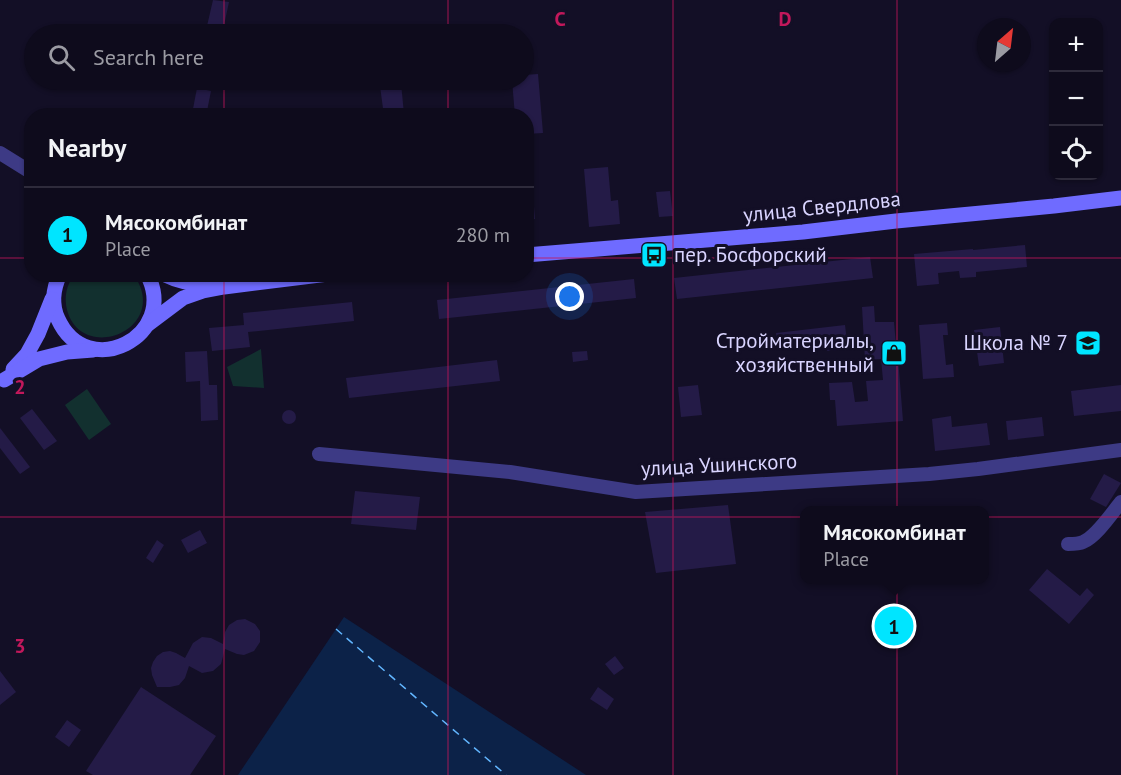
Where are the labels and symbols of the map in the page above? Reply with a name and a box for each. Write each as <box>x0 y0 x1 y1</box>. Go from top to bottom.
text: C <box>554 6 566 32</box>
text: D <box>779 6 792 32</box>
north arrow <box>977 18 1031 72</box>
street label: улица Свердлова <box>742 185 902 228</box>
bus stop icon: пер. Босфорский <box>639 240 669 270</box>
place label: пер. Босфорский <box>674 241 827 268</box>
your location <box>555 282 584 311</box>
place label: Стройматериалы, хозяйственный <box>716 327 874 378</box>
school or university icon: Школа № 7 <box>1073 328 1103 358</box>
place label: Школа № 7 <box>964 329 1068 356</box>
shop icon: Стройматериалы, хозяйственный <box>879 338 909 368</box>
text: 2 <box>14 374 26 400</box>
street label: улица Ушинского <box>640 447 798 482</box>
pin: 1 <box>874 604 914 648</box>
text: 3 <box>14 633 26 659</box>

